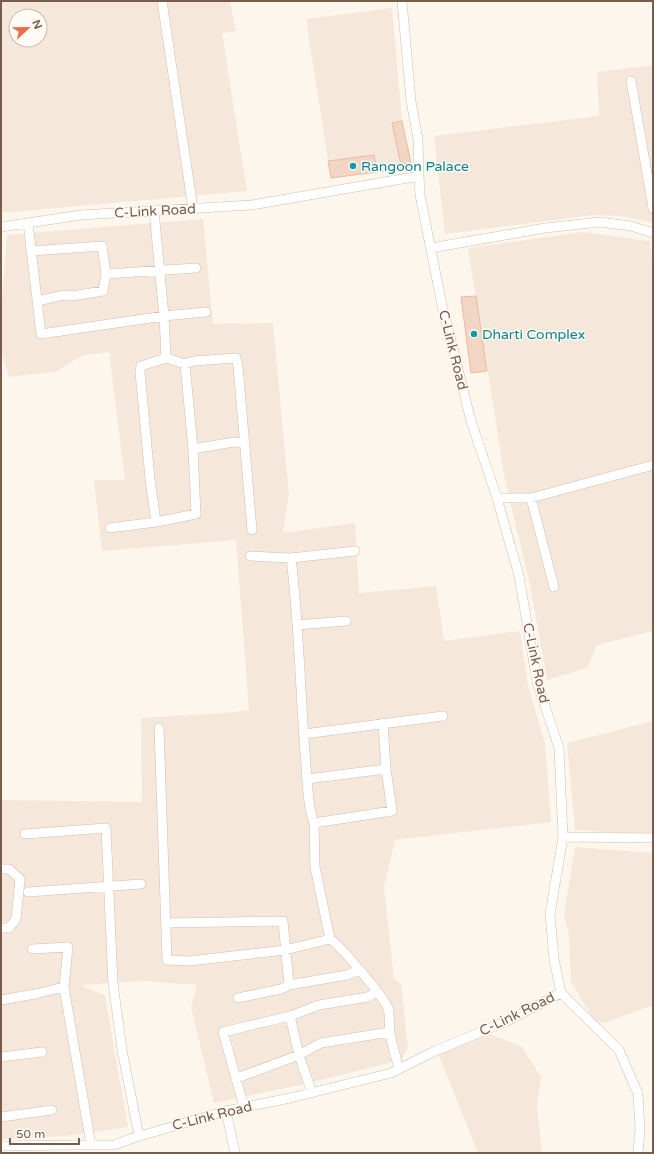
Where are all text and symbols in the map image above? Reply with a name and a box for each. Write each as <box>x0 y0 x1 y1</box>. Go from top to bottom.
north arrow <box>8 8 48 48</box>
text: N <box>29 18 44 31</box>
place label: Rangoon Palace <box>361 158 469 175</box>
marker: Rangoon Palace <box>348 161 358 171</box>
street label: C-Link Road <box>114 200 196 222</box>
street label: C-Link Road <box>435 308 471 392</box>
place label: Dharti Complex <box>482 326 585 343</box>
marker: Dharti Complex <box>469 329 479 339</box>
street label: C-Link Road <box>519 621 553 705</box>
street label: C-Link Road <box>477 988 557 1040</box>
street label: C-Link Road <box>170 1098 254 1134</box>
scale bar <box>10 1120 79 1146</box>
text: 50 m <box>16 1127 45 1141</box>

